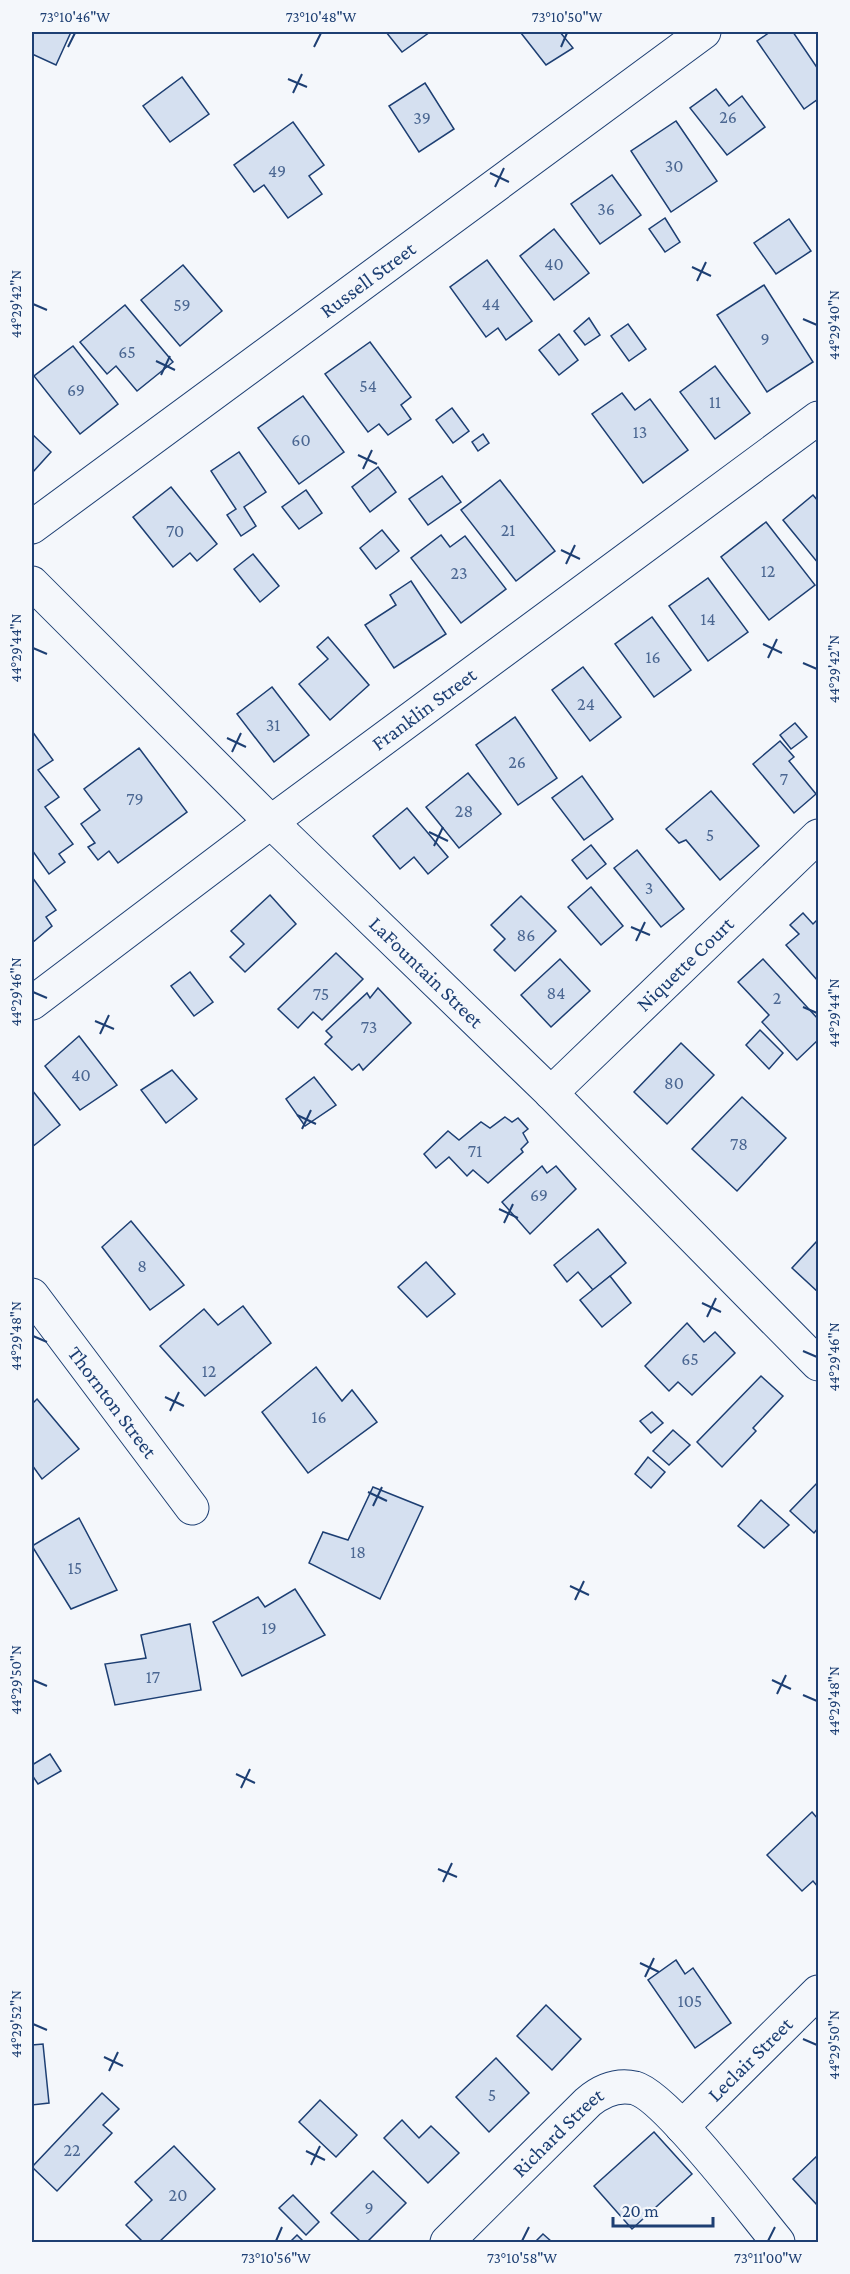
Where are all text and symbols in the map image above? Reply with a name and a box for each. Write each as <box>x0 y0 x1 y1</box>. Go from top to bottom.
text: 73°10'46"W <box>40 9 110 25</box>
text: 73°10'48"W <box>286 9 356 25</box>
text: 73°10'50"W <box>532 9 602 25</box>
house number: 26 <box>719 107 737 127</box>
house number: 39 <box>413 108 431 128</box>
house number: 30 <box>665 156 683 176</box>
house number: 49 <box>268 161 286 181</box>
house number: 36 <box>597 199 615 219</box>
street label: Russell Street <box>315 236 421 323</box>
house number: 40 <box>544 254 564 274</box>
text: 44°29'42"N <box>8 270 24 338</box>
text: 44°29'40"N <box>826 290 842 360</box>
house number: 44 <box>482 294 500 314</box>
house number: 59 <box>173 295 191 315</box>
house number: 9 <box>760 329 770 349</box>
house number: 65 <box>118 342 136 362</box>
house number: 54 <box>359 376 377 396</box>
house number: 69 <box>67 380 85 400</box>
house number: 11 <box>709 392 721 412</box>
house number: 13 <box>633 422 647 442</box>
house number: 60 <box>291 430 311 450</box>
house number: 21 <box>501 520 515 540</box>
house number: 70 <box>166 521 184 541</box>
house number: 12 <box>761 561 775 581</box>
house number: 23 <box>450 563 468 583</box>
house number: 14 <box>700 609 716 629</box>
text: 44°29'44"N <box>8 613 24 682</box>
text: 44°29'42"N <box>826 635 842 703</box>
house number: 16 <box>645 647 661 667</box>
street label: Franklin Street <box>367 662 482 755</box>
house number: 24 <box>577 694 595 714</box>
house number: 31 <box>266 715 280 735</box>
house number: 26 <box>508 752 526 772</box>
house number: 7 <box>780 769 788 789</box>
house number: 79 <box>126 789 144 809</box>
house number: 28 <box>455 801 473 821</box>
house number: 5 <box>706 825 714 845</box>
house number: 3 <box>645 878 653 898</box>
street label: Niquette Court <box>631 911 739 1016</box>
street label: LaFountain Street <box>364 912 489 1034</box>
house number: 86 <box>517 925 535 945</box>
text: 44°29'46"N <box>8 957 24 1027</box>
text: 44°29'44"N <box>826 978 842 1047</box>
house number: 84 <box>547 983 565 1003</box>
house number: 75 <box>313 984 329 1004</box>
house number: 2 <box>773 988 781 1008</box>
house number: 73 <box>361 1017 377 1037</box>
house number: 40 <box>71 1065 91 1085</box>
house number: 80 <box>664 1073 684 1093</box>
house number: 78 <box>730 1134 748 1154</box>
house number: 71 <box>468 1141 482 1161</box>
house number: 69 <box>530 1185 548 1205</box>
house number: 8 <box>137 1256 147 1276</box>
text: 44°29'48"N <box>8 1301 24 1371</box>
text: 44°29'46"N <box>826 1322 842 1392</box>
street label: Thornton Street <box>63 1342 163 1464</box>
house number: 65 <box>681 1349 699 1369</box>
house number: 12 <box>202 1361 216 1381</box>
house number: 16 <box>311 1407 327 1427</box>
house number: 18 <box>350 1542 366 1562</box>
house number: 15 <box>68 1558 82 1578</box>
house number: 19 <box>261 1618 277 1638</box>
text: 44°29'50"N <box>8 1645 24 1715</box>
text: 44°29'48"N <box>826 1666 842 1736</box>
house number: 17 <box>146 1667 160 1687</box>
text: 44°29'52"N <box>8 1990 24 2058</box>
house number: 105 <box>678 1991 702 2011</box>
text: 44°29'50"N <box>826 2010 842 2080</box>
street label: Leclair Street <box>703 2011 798 2107</box>
street label: Richard Street <box>507 2082 608 2182</box>
house number: 5 <box>488 2085 496 2105</box>
house number: 22 <box>63 2140 81 2160</box>
house number: 20 <box>169 2185 187 2205</box>
scale bar <box>613 2190 714 2228</box>
house number: 9 <box>364 2198 374 2218</box>
text: 20 m <box>622 2201 659 2221</box>
text: 73°10'56"W <box>241 2250 311 2266</box>
text: 73°10'58"W <box>487 2250 557 2266</box>
text: 73°11'00"W <box>734 2250 802 2266</box>

